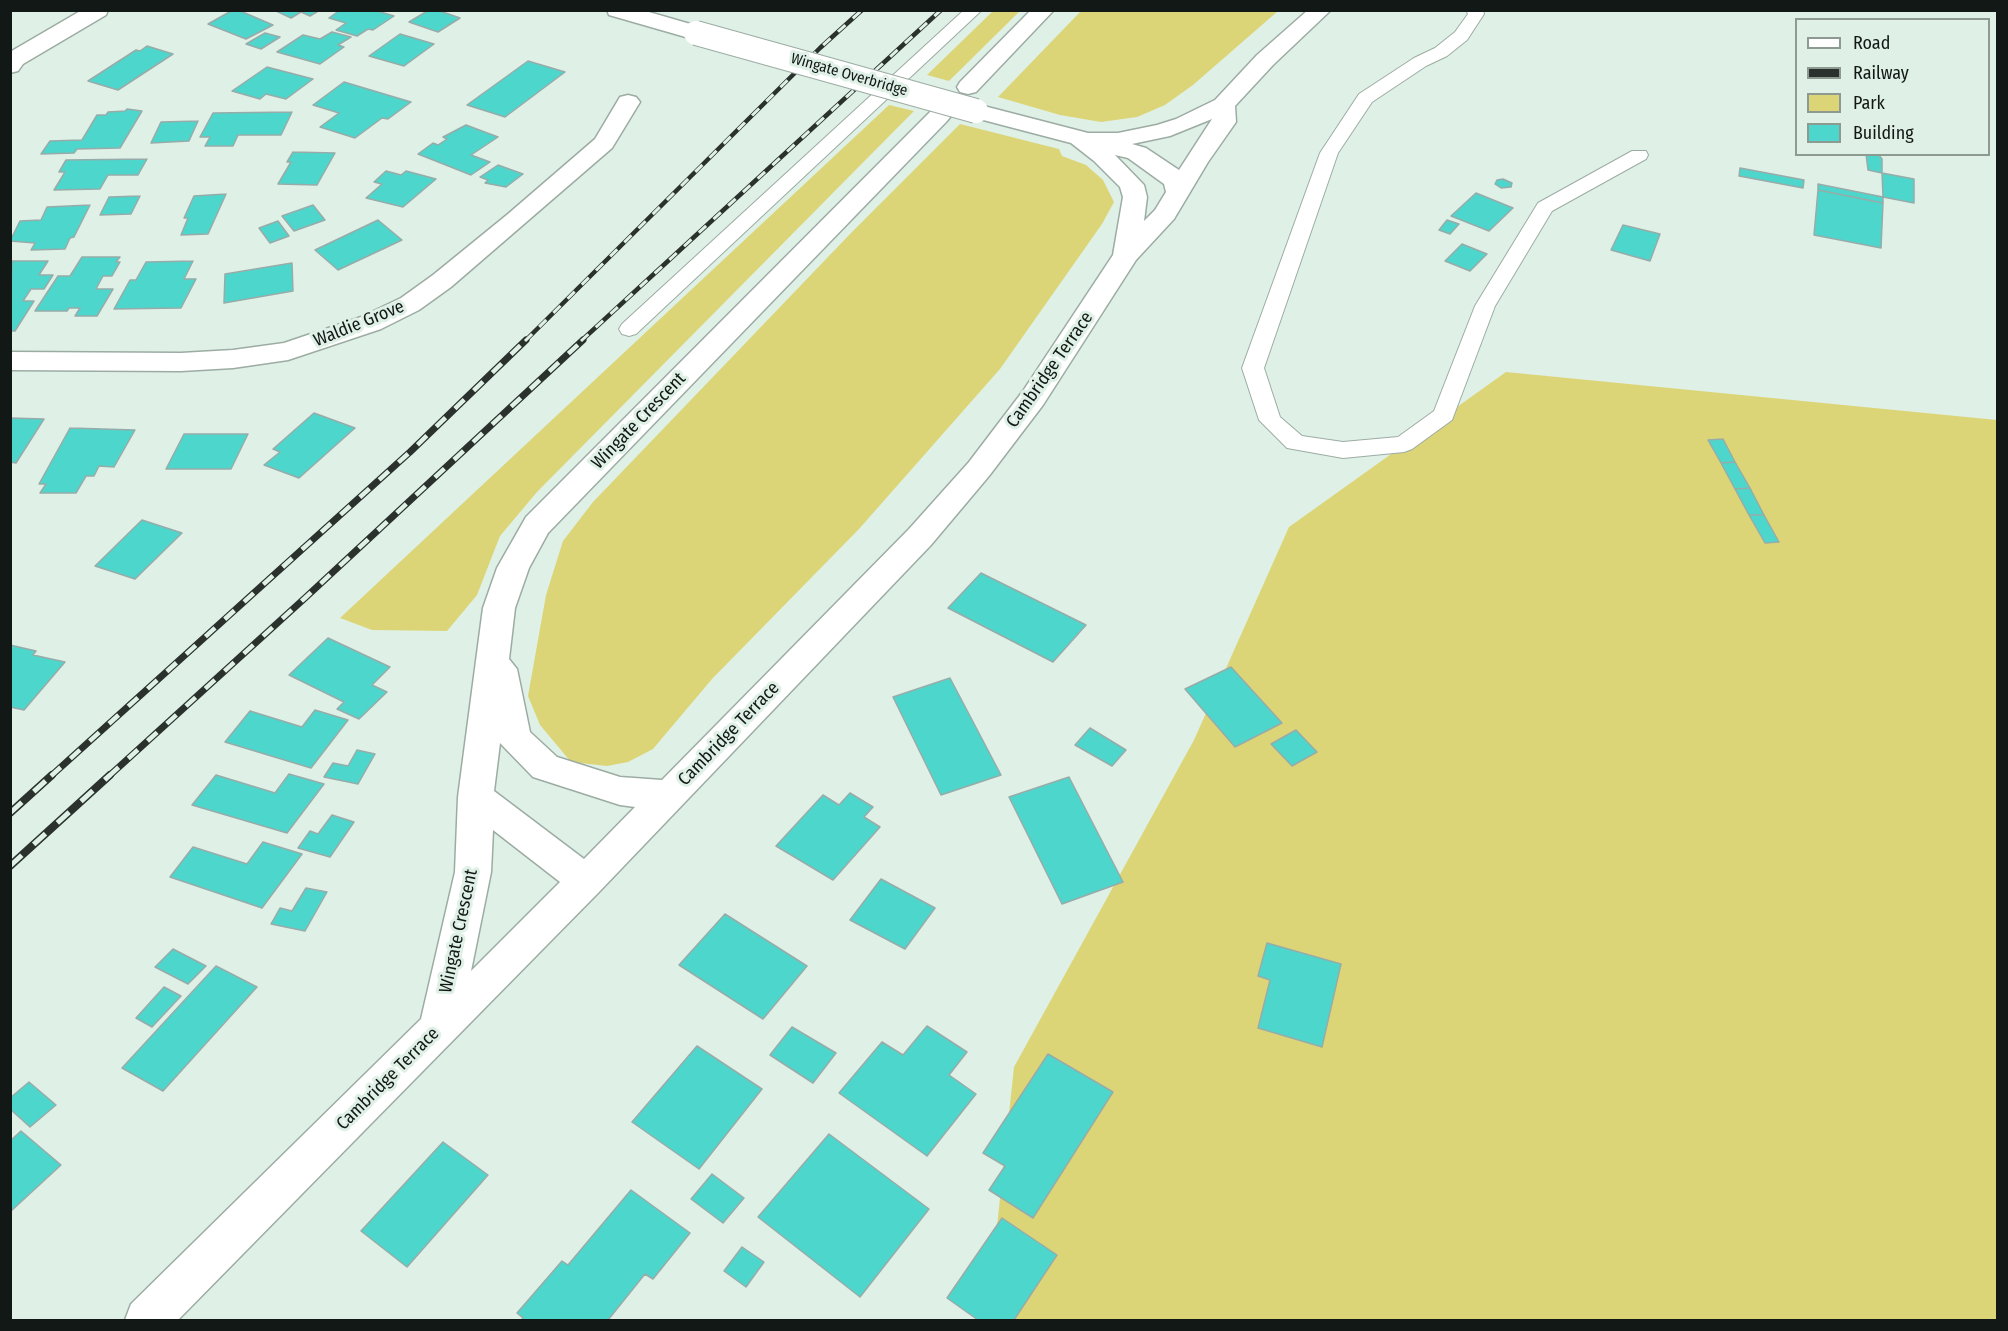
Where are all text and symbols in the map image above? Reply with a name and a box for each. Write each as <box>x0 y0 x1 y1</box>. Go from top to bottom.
legend <box>1795 18 1990 156</box>
text: Road <box>1853 32 1890 54</box>
street label: Wingate Overbridge <box>789 50 909 100</box>
text: Railway <box>1853 62 1909 84</box>
text: Park <box>1853 92 1885 114</box>
text: Building <box>1853 122 1914 144</box>
street label: Waldie Grove <box>311 296 407 352</box>
street label: Cambridge Terrace <box>1002 308 1098 432</box>
street label: Wingate Crescent <box>587 368 691 474</box>
street label: Cambridge Terrace <box>674 677 784 791</box>
street label: Wingate Crescent <box>435 867 483 995</box>
street label: Cambridge Terrace <box>332 1023 444 1135</box>

